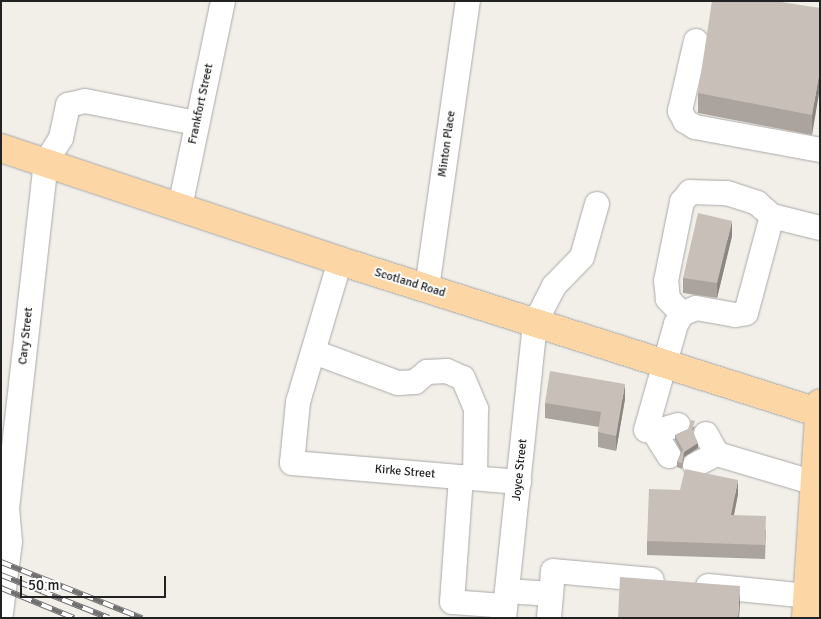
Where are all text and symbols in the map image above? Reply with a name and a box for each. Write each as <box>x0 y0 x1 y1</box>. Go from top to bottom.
street label: Frankfort Street <box>185 62 217 146</box>
street label: Minton Place <box>435 110 459 178</box>
street label: Scotland Road <box>373 265 447 301</box>
street label: Cary Street <box>16 307 36 365</box>
street label: Joyce Street <box>510 438 530 502</box>
street label: Kirke Street <box>374 462 436 482</box>
scale bar <box>22 566 169 598</box>
text: 50 m <box>28 576 59 594</box>

